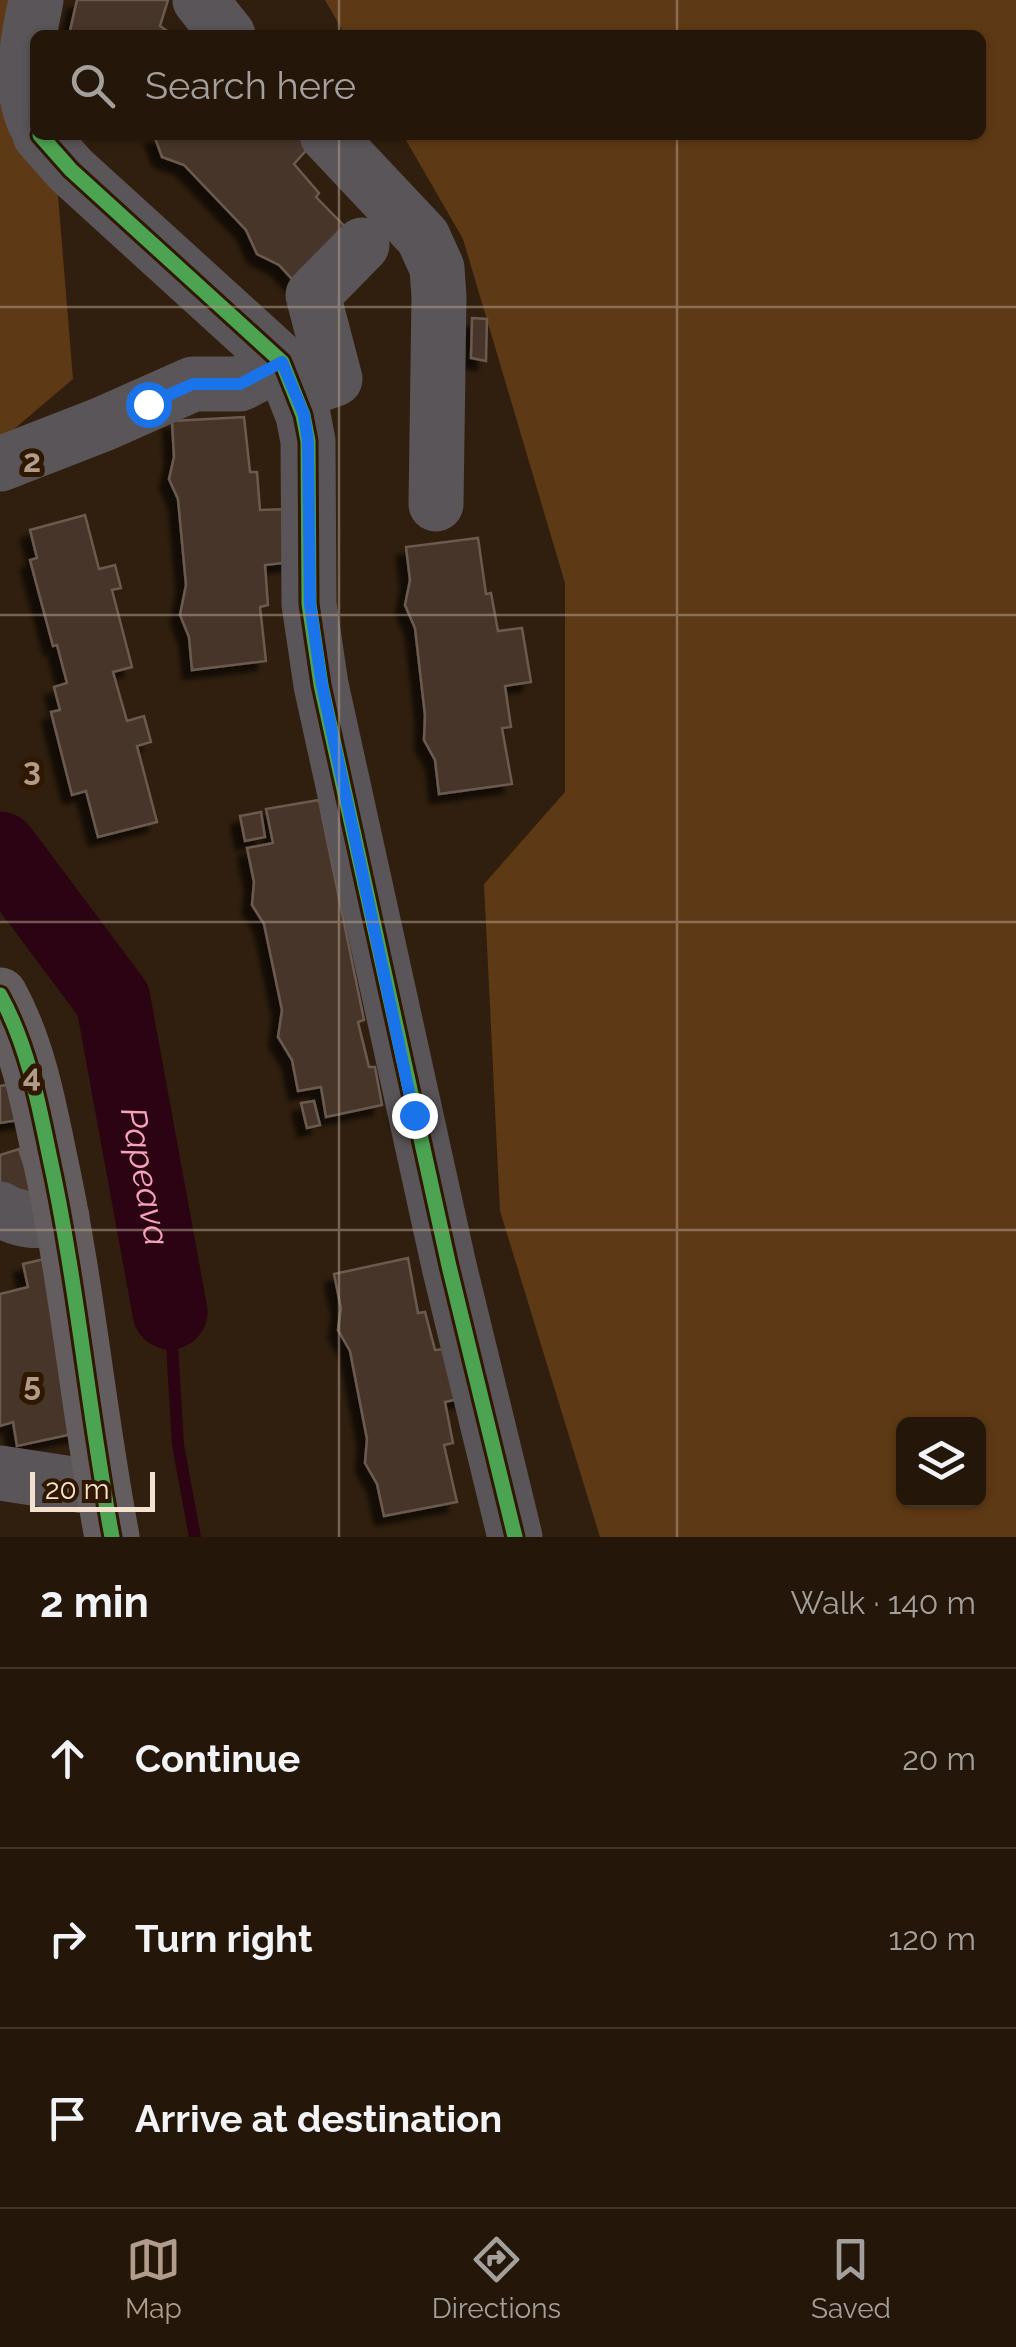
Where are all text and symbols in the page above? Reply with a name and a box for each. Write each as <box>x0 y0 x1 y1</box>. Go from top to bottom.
search box <box>30 30 986 140</box>
icon: search <box>65 58 120 113</box>
text: Search here <box>145 63 356 108</box>
route start <box>126 382 172 428</box>
text: 2 <box>23 442 41 479</box>
text: 3 <box>23 750 41 787</box>
text: 4 <box>23 1057 41 1094</box>
route end <box>392 1093 438 1139</box>
water label: Papeava <box>113 1104 178 1249</box>
text: 5 <box>23 1365 41 1402</box>
map controls <box>896 1417 986 1507</box>
button: layers <box>896 1417 986 1507</box>
scale bar <box>30 1467 155 1512</box>
text: 20 m <box>45 1473 110 1506</box>
text: 2 min <box>40 1578 149 1627</box>
text: Walk · 140 m <box>790 1584 976 1621</box>
icon: ahead <box>40 1731 95 1786</box>
text: Continue <box>135 1736 300 1781</box>
text: 20 m <box>902 1740 976 1777</box>
icon: right <box>40 1911 95 1966</box>
text: Turn right <box>135 1916 312 1961</box>
text: 120 m <box>888 1920 976 1957</box>
icon: arrive <box>40 2091 95 2146</box>
text: Arrive at destination <box>135 2096 502 2141</box>
tab: Map <box>125 2232 182 2325</box>
tab: Directions <box>432 2232 561 2325</box>
tab: Saved <box>811 2232 891 2325</box>

